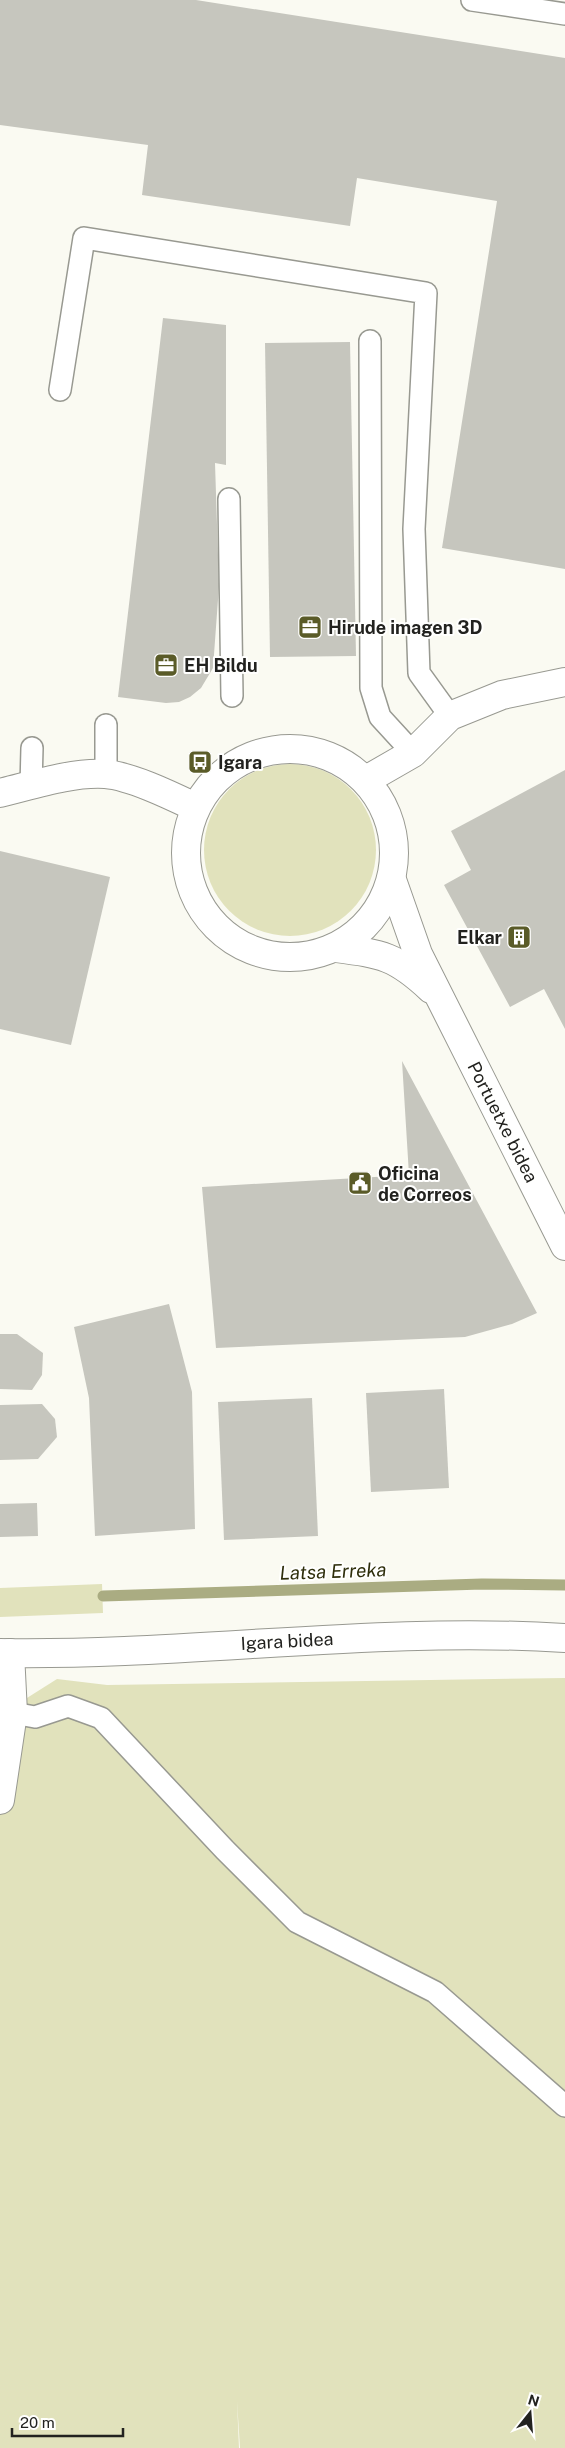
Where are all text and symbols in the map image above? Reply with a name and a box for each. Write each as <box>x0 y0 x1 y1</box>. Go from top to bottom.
office icon: Hirude imagen 3D <box>297 614 323 640</box>
place label: Hirude imagen 3D <box>328 617 482 638</box>
office icon: EH Bildu <box>153 652 179 678</box>
place label: EH Bildu <box>184 655 258 676</box>
bus stop icon: Igara <box>187 749 213 775</box>
place label: Igara <box>218 752 262 773</box>
building icon: Elkar <box>506 924 532 950</box>
place label: Elkar <box>457 927 503 948</box>
street label: Portuetxe bidea <box>464 1058 542 1186</box>
place label: Oficina de Correos <box>378 1163 472 1205</box>
public building icon: Oficina de Correos <box>347 1170 373 1196</box>
water label: Latsa Erreka <box>279 1558 387 1584</box>
street label: Igara bidea <box>240 1628 334 1654</box>
north arrow <box>505 2388 555 2438</box>
text: N <box>526 2391 541 2410</box>
scale bar <box>12 2406 124 2438</box>
text: 20 m <box>20 2414 55 2431</box>

